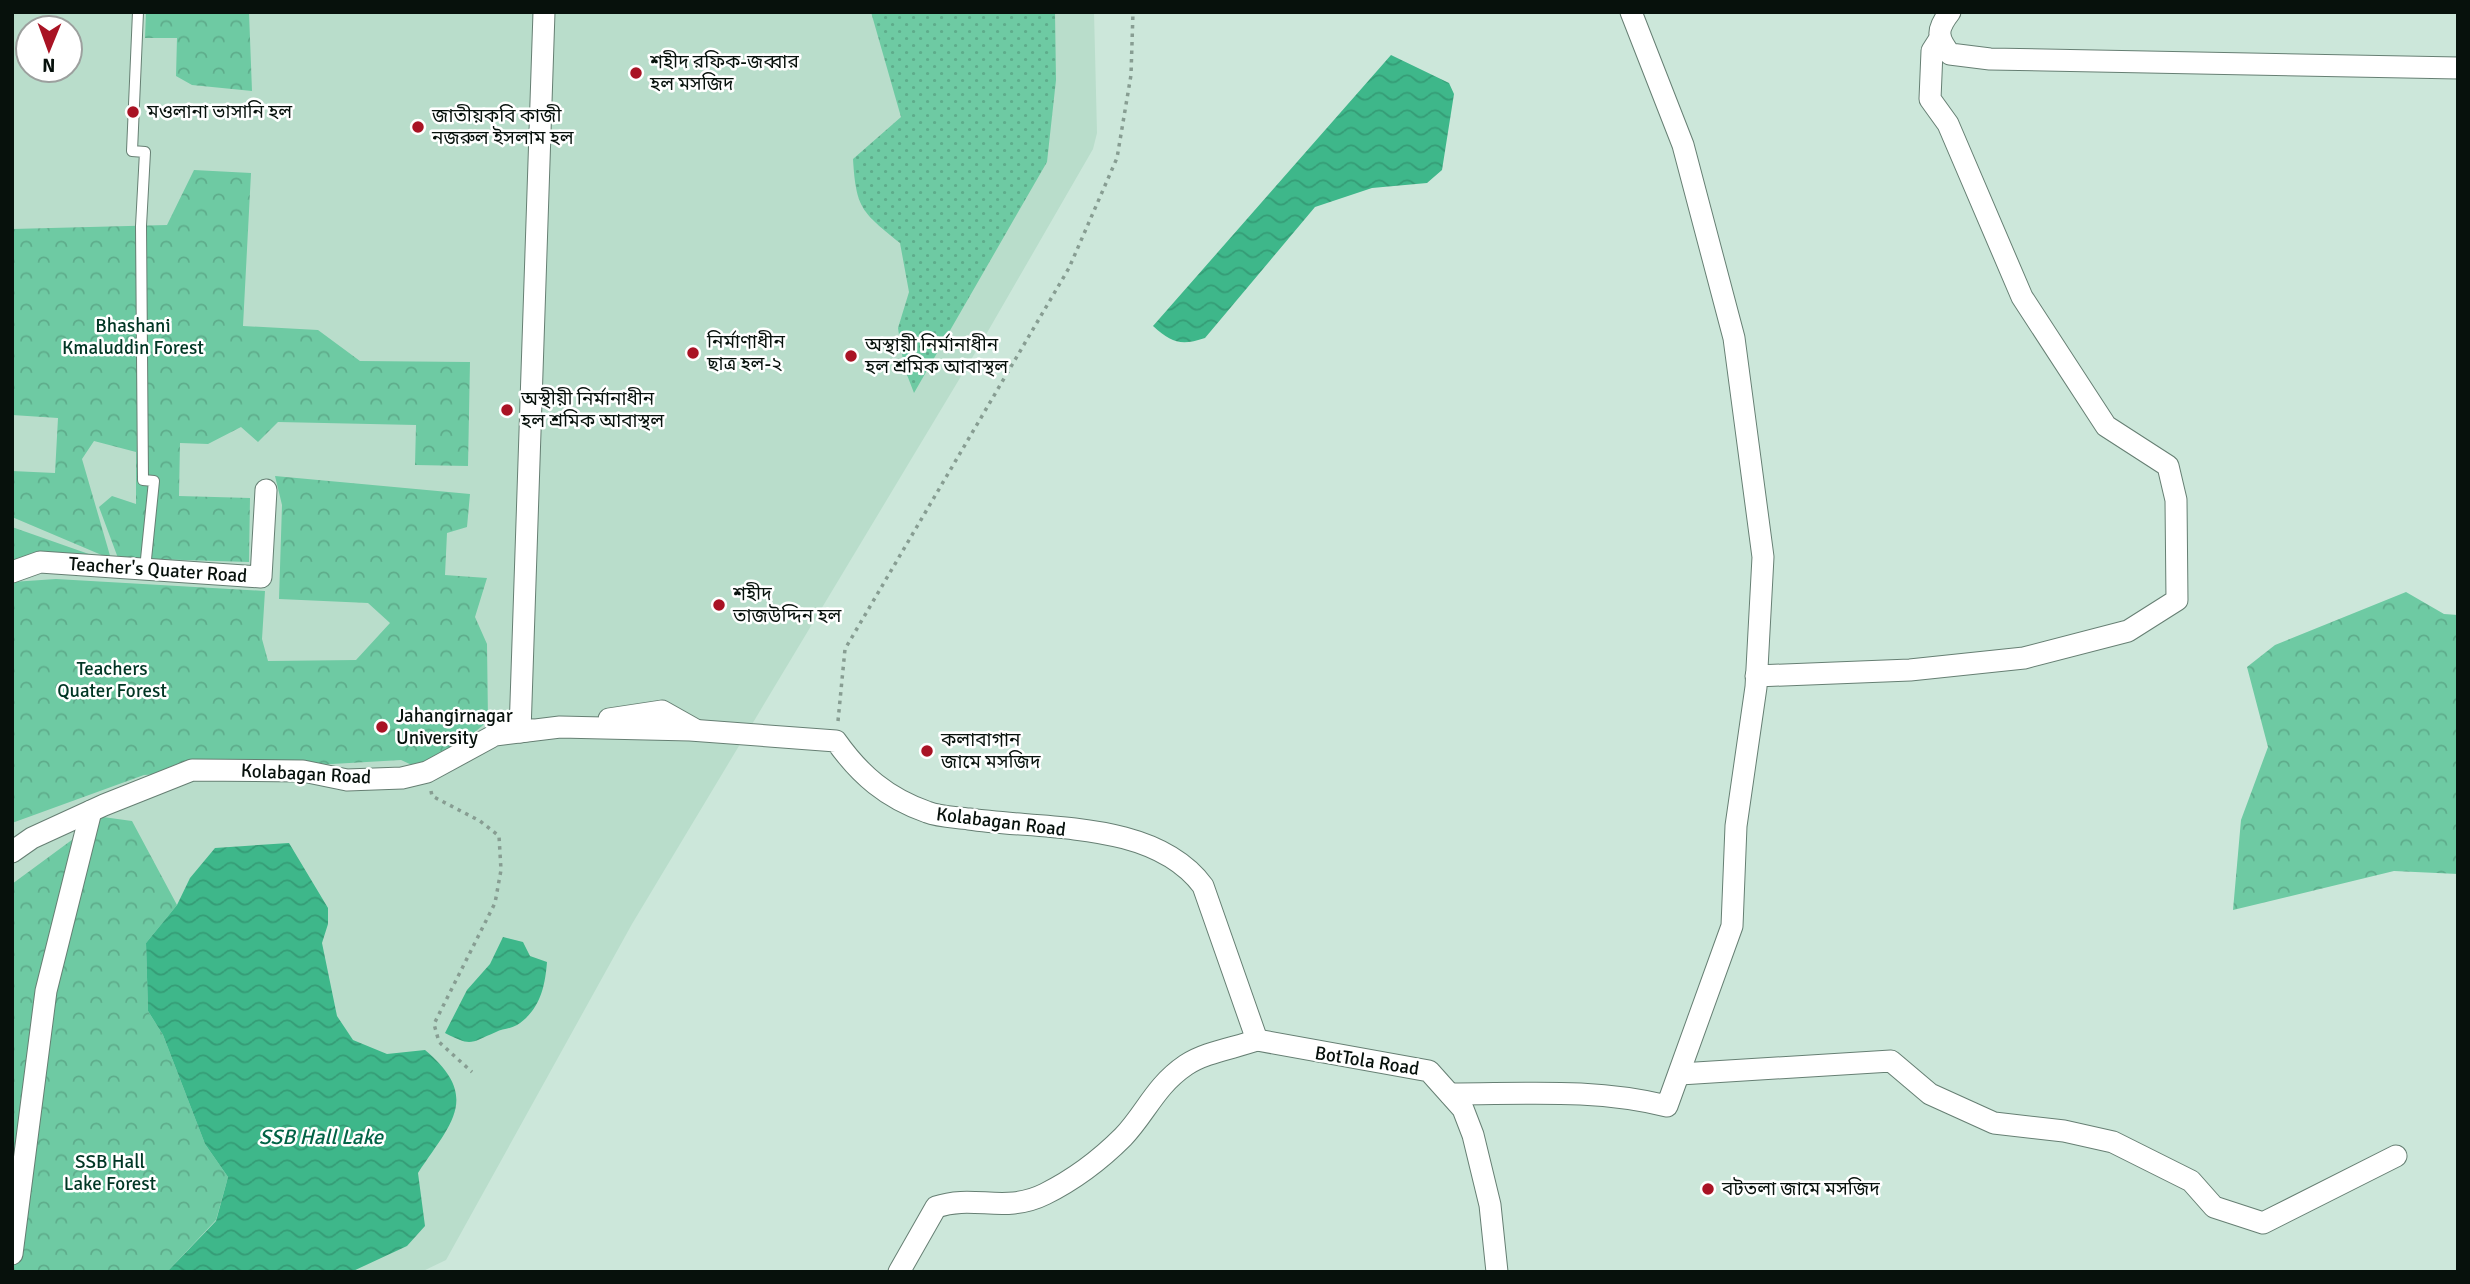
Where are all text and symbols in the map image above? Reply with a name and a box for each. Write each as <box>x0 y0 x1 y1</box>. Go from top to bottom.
north arrow <box>14 14 84 84</box>
place label: শহীদ রফিক-জব্বার হল মসজিদ <box>649 50 799 96</box>
text: N <box>42 53 56 77</box>
marker: শহীদ রফিক-জব্বার হল মসজিদ <box>628 65 644 81</box>
place label: মওলানা ভাসানি হল <box>146 100 293 124</box>
marker: মওলানা ভাসানি হল <box>125 104 141 120</box>
place label: জাতীয়কবি কাজী নজরুল ইসলাম হল <box>431 104 575 150</box>
marker: জাতীয়কবি কাজী নজরুল ইসলাম হল <box>410 119 426 135</box>
park label: Bhashani Kmaluddin Forest <box>62 314 204 360</box>
place label: নির্মাণাধীন ছাত্র হল-২ <box>706 330 785 376</box>
place label: অস্থায়ী নির্মানাধীন হল শ্রমিক আবাস্থল <box>864 333 1009 379</box>
marker: নির্মাণাধীন ছাত্র হল-২ <box>685 345 701 361</box>
marker: অস্থায়ী নির্মানাধীন হল শ্রমিক আবাস্থল <box>843 348 859 364</box>
place label: অস্থীয়ী নির্মানাধীন হল শ্রমিক আবাস্থল <box>520 387 665 433</box>
marker: অস্থীয়ী নির্মানাধীন হল শ্রমিক আবাস্থল <box>499 402 515 418</box>
street label: Teacher's Quater Road <box>68 552 248 588</box>
place label: শহীদ তাজউদ্দিন হল <box>732 582 843 628</box>
marker: শহীদ তাজউদ্দিন হল <box>711 597 727 613</box>
park label: Teachers Quater Forest <box>57 657 167 703</box>
place label: Jahangirnagar University <box>396 704 513 750</box>
marker: Jahangirnagar University <box>374 719 390 735</box>
place label: কলাবাগান জামে মসজিদ <box>940 728 1041 774</box>
marker: কলাবাগান জামে মসজিদ <box>919 743 935 759</box>
street label: Kolabagan Road <box>240 759 372 789</box>
street label: Kolabagan Road <box>935 802 1067 842</box>
street label: BotTola Road <box>1313 1041 1421 1081</box>
water label: SSB Hall Lake <box>259 1124 385 1150</box>
park label: SSB Hall Lake Forest <box>64 1150 157 1196</box>
place label: বটতলা জামে মসজিদ <box>1721 1177 1880 1201</box>
marker: বটতলা জামে মসজিদ <box>1700 1181 1716 1197</box>

